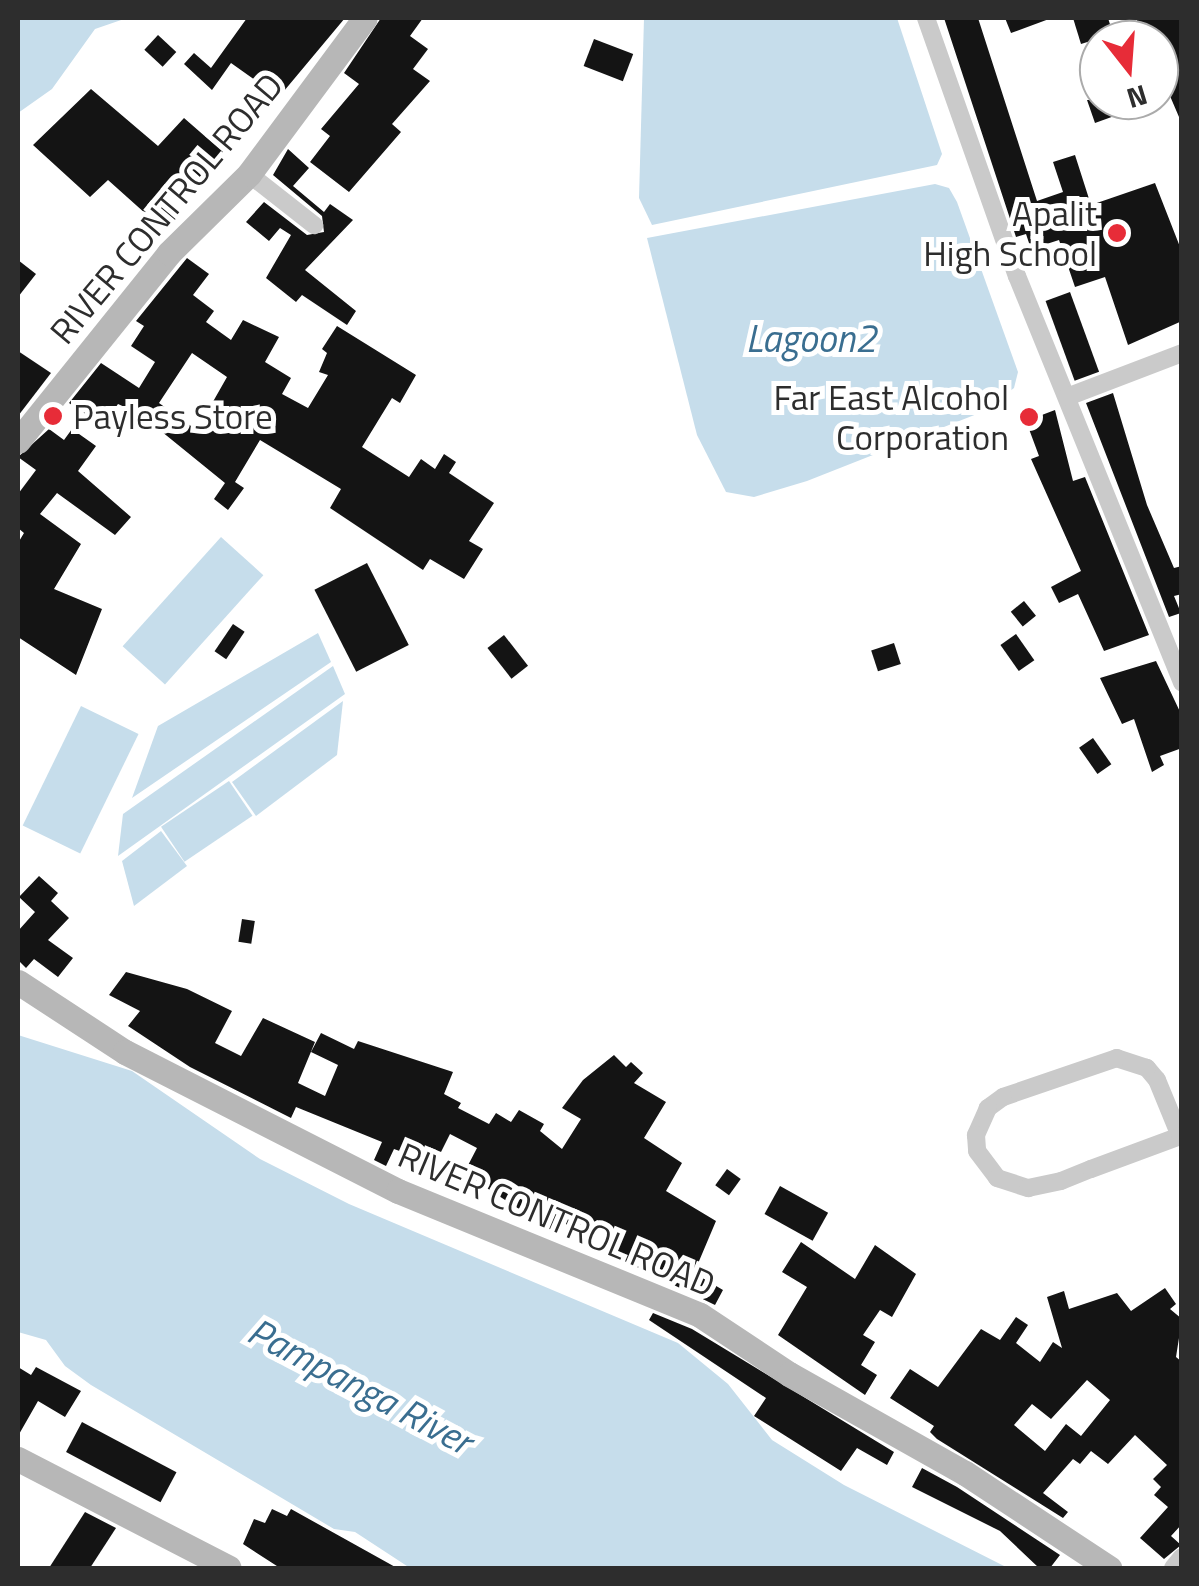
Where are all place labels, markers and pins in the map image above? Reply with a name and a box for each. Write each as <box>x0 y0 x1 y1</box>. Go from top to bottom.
place label: Apalit High School <box>923 192 1097 274</box>
marker: Apalit High School <box>1106 222 1128 244</box>
place label: Far East Alcohol Corporation <box>773 376 1009 458</box>
place label: Payless Store <box>73 395 273 437</box>
marker: Payless Store <box>42 405 64 427</box>
marker: Far East Alcohol Corporation <box>1018 406 1040 428</box>

